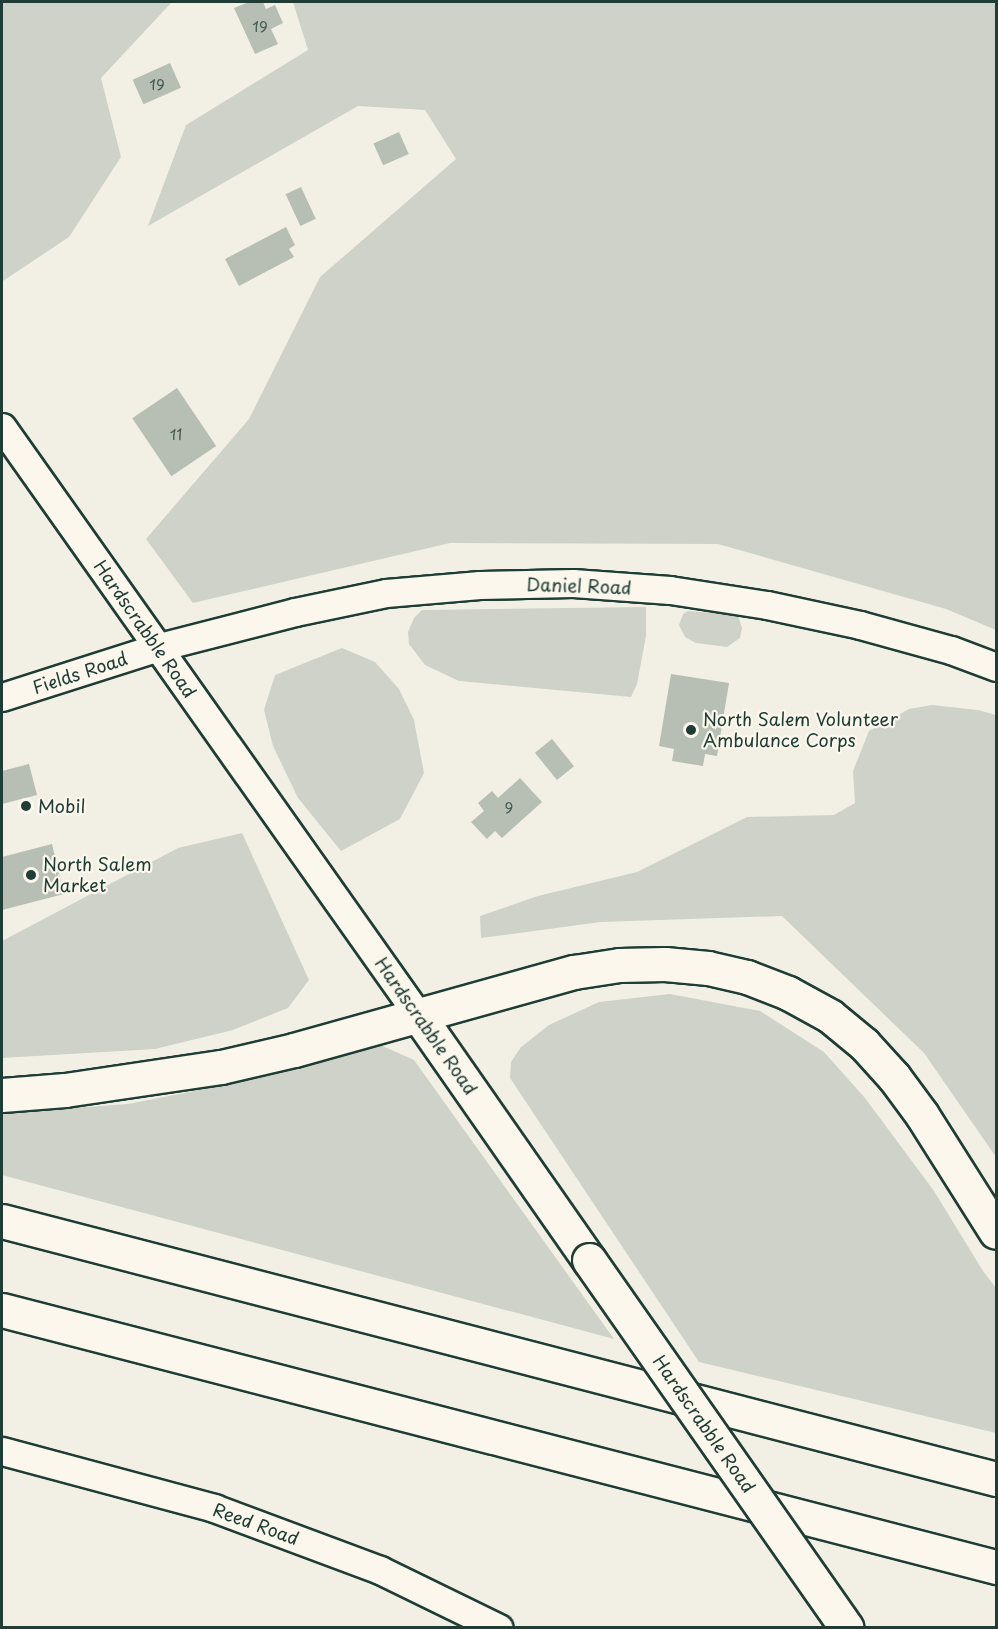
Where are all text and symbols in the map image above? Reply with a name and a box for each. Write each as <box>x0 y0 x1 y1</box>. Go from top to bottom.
house number: 19 <box>252 17 268 35</box>
house number: 19 <box>149 75 165 93</box>
house number: 11 <box>170 425 182 443</box>
street label: Hardscrabble Road <box>89 555 201 703</box>
street label: Daniel Road <box>526 573 632 599</box>
street label: Fields Road <box>30 648 130 698</box>
place label: North Salem Volunteer Ambulance Corps <box>703 709 902 752</box>
marker: North Salem Volunteer Ambulance Corps <box>684 723 698 737</box>
place label: Mobil <box>38 795 85 817</box>
house number: 9 <box>505 798 513 816</box>
marker: Mobil <box>19 799 33 813</box>
place label: North Salem Market <box>43 854 153 896</box>
marker: North Salem Market <box>24 868 38 882</box>
street label: Hardscrabble Road <box>370 952 482 1100</box>
street label: Hardscrabble Road <box>648 1350 760 1498</box>
street label: Reed Road <box>210 1498 302 1550</box>

